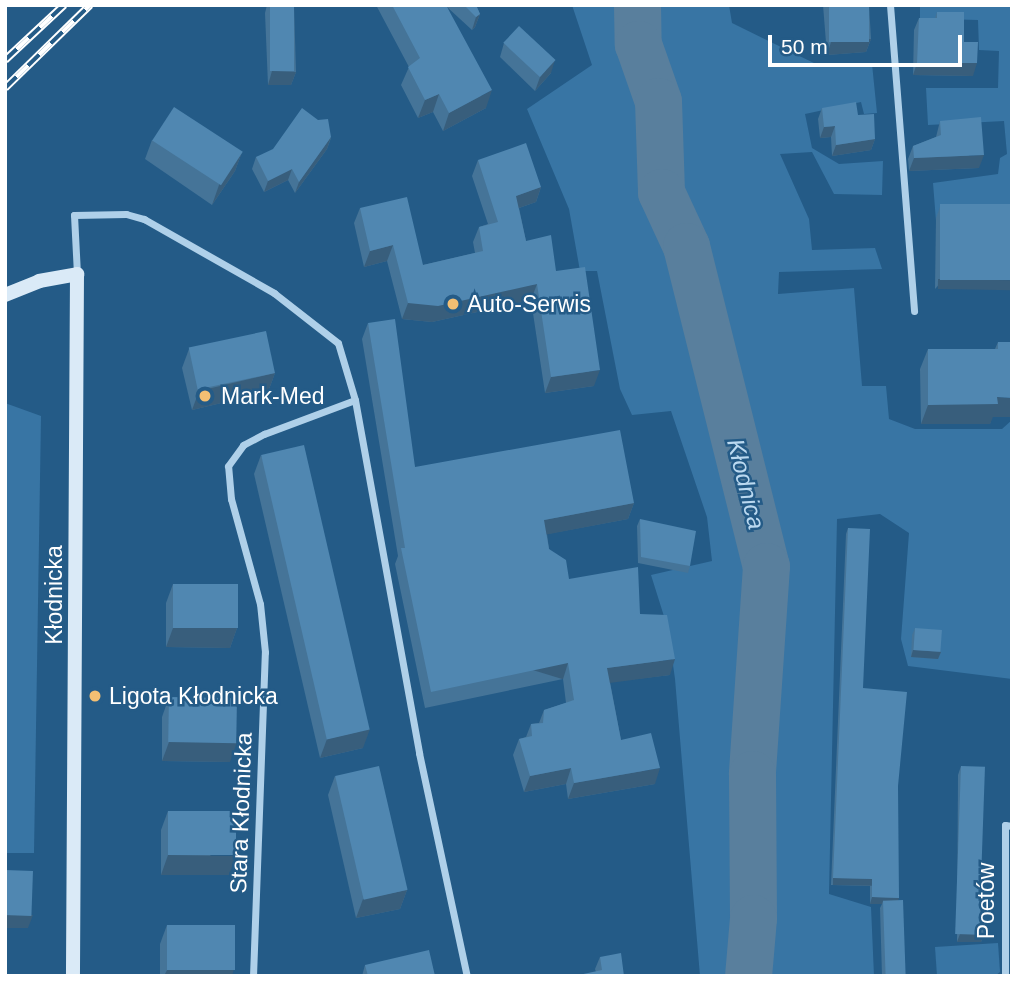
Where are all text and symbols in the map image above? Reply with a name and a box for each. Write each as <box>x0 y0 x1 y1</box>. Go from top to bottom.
scale bar <box>772 21 966 65</box>
text: 50 m <box>781 35 828 58</box>
place label: Auto-Serwis <box>467 290 591 318</box>
marker: Auto-Serwis <box>445 296 461 312</box>
place label: Mark-Med <box>221 382 325 410</box>
marker: Mark-Med <box>195 386 215 406</box>
water label: Kłodnica <box>721 436 771 532</box>
street label: Kłodnicka <box>40 545 68 645</box>
place label: Ligota Kłodnicka <box>109 682 278 710</box>
marker: Ligota Kłodnicka <box>87 688 103 704</box>
street label: Stara Kłodnicka <box>224 732 258 894</box>
street label: Poetów <box>972 863 1000 939</box>

